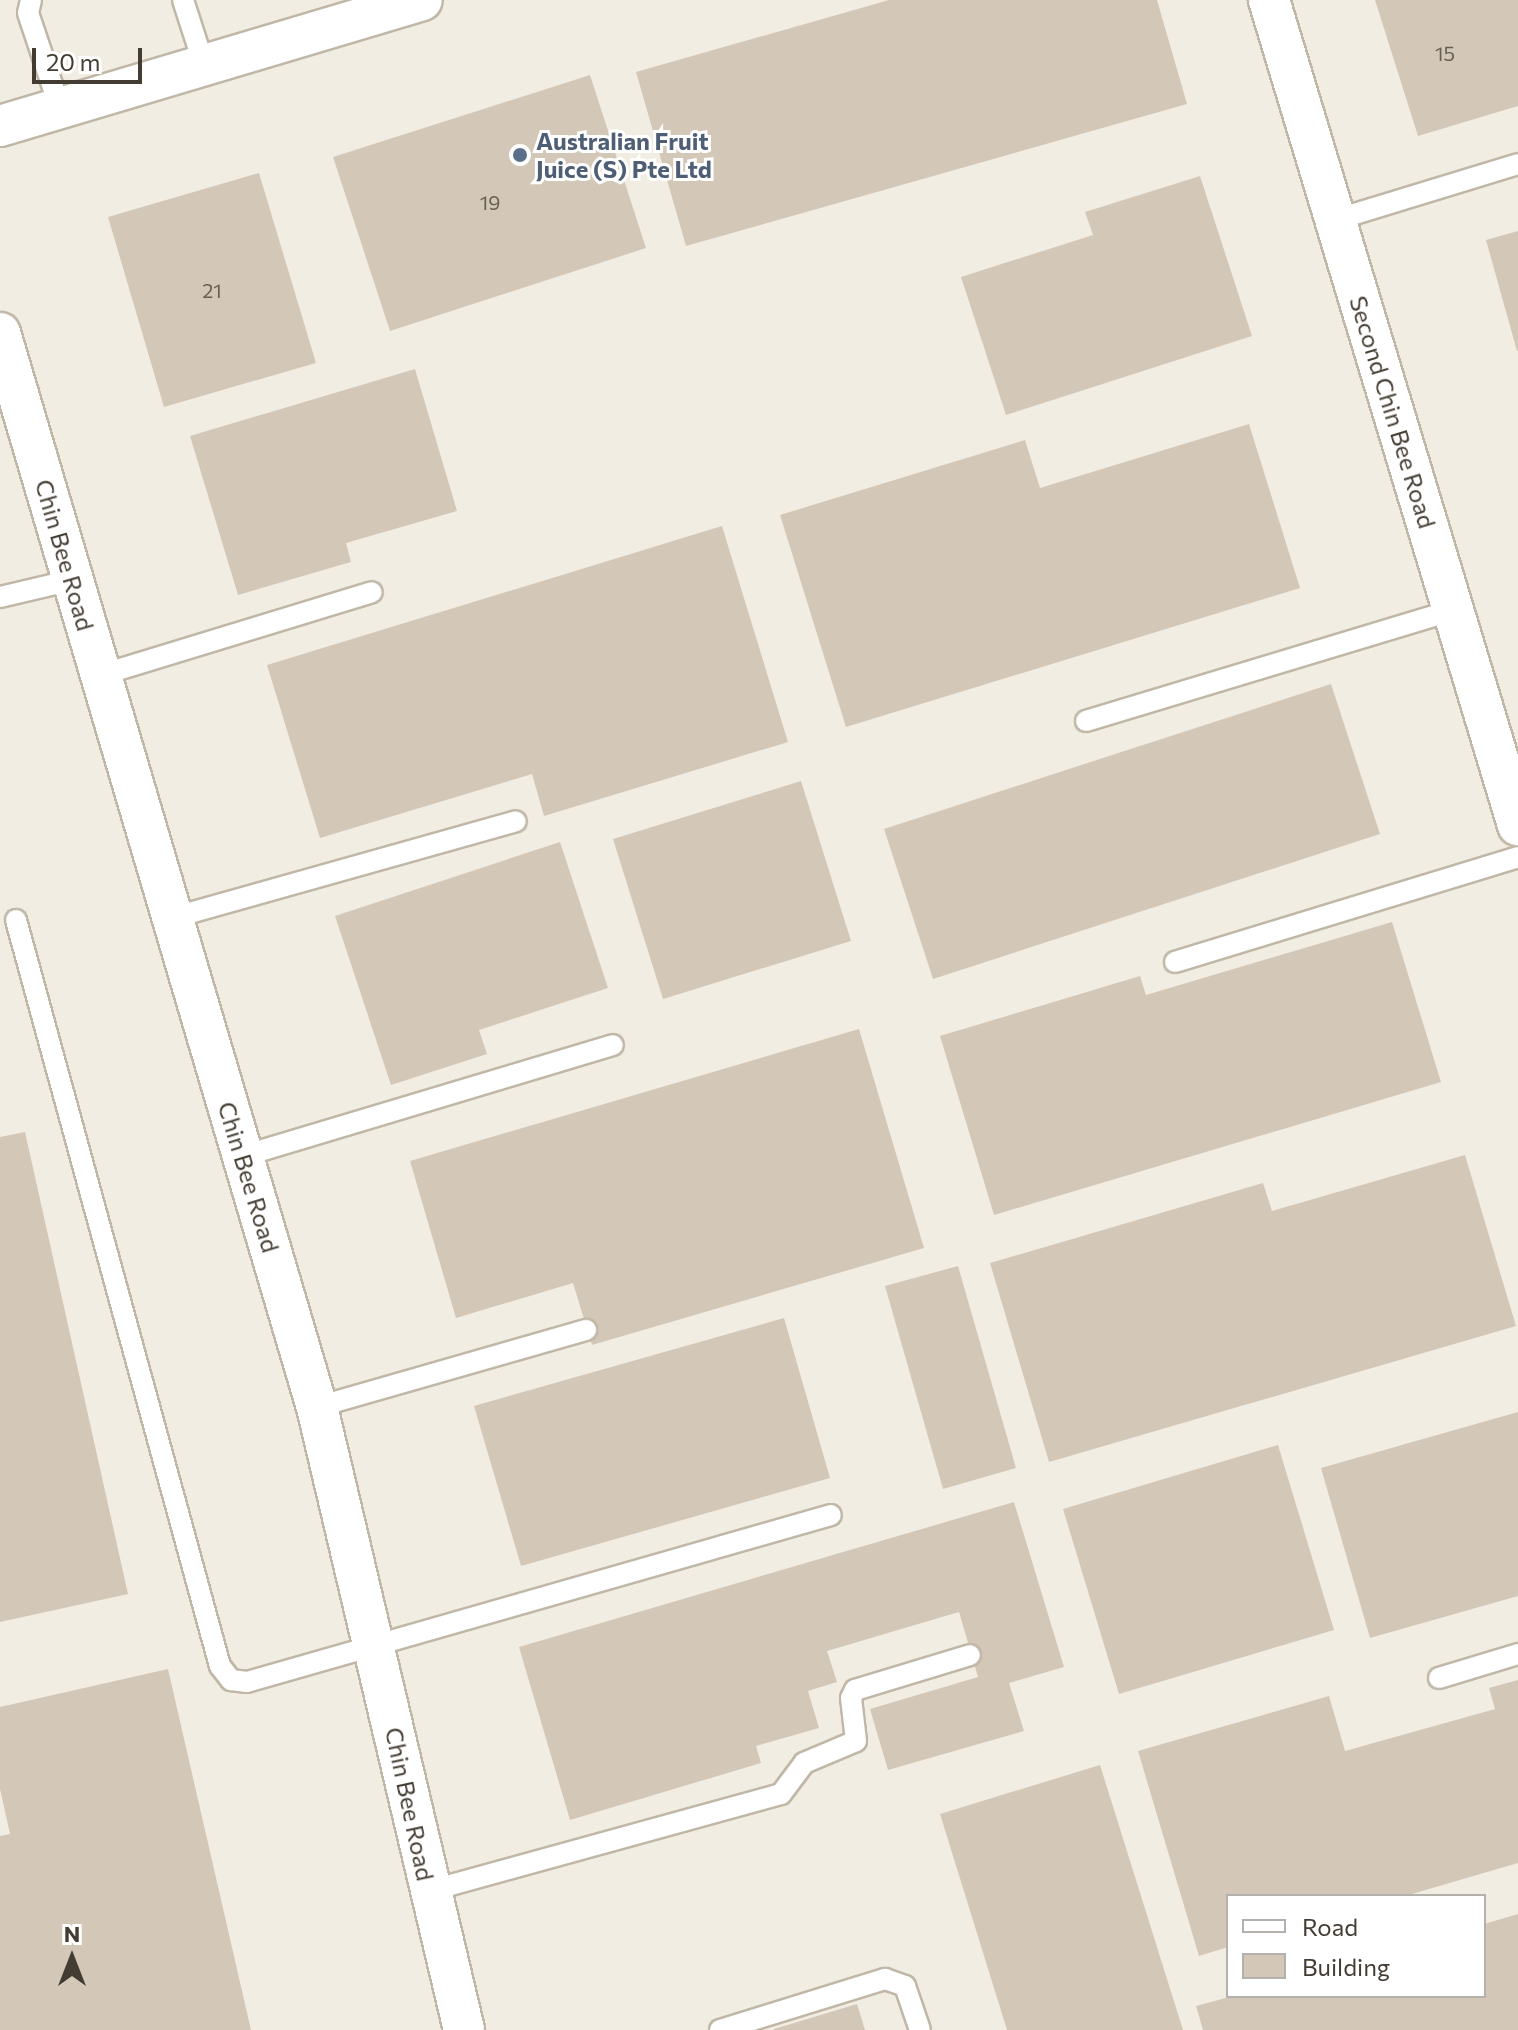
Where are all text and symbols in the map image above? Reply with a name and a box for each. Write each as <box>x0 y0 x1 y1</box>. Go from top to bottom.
scale bar <box>36 32 146 82</box>
house number: 15 <box>1435 41 1455 65</box>
text: 20 m <box>46 47 100 76</box>
place label: Australian Fruit Juice (S) Pte Ltd <box>536 127 712 183</box>
marker: Australian Fruit Juice (S) Pte Ltd <box>511 146 529 164</box>
house number: 19 <box>480 190 500 214</box>
house number: 21 <box>202 278 222 302</box>
street label: Second Chin Bee Road <box>1344 292 1442 532</box>
street label: Chin Bee Road <box>30 476 100 634</box>
street label: Chin Bee Road <box>212 1098 286 1256</box>
street label: Chin Bee Road <box>380 1725 440 1883</box>
legend <box>1226 1894 1486 1998</box>
text: Road <box>1302 1912 1358 1941</box>
north arrow <box>32 1918 112 1998</box>
text: N <box>64 1920 80 1947</box>
text: Building <box>1302 1952 1390 1981</box>

